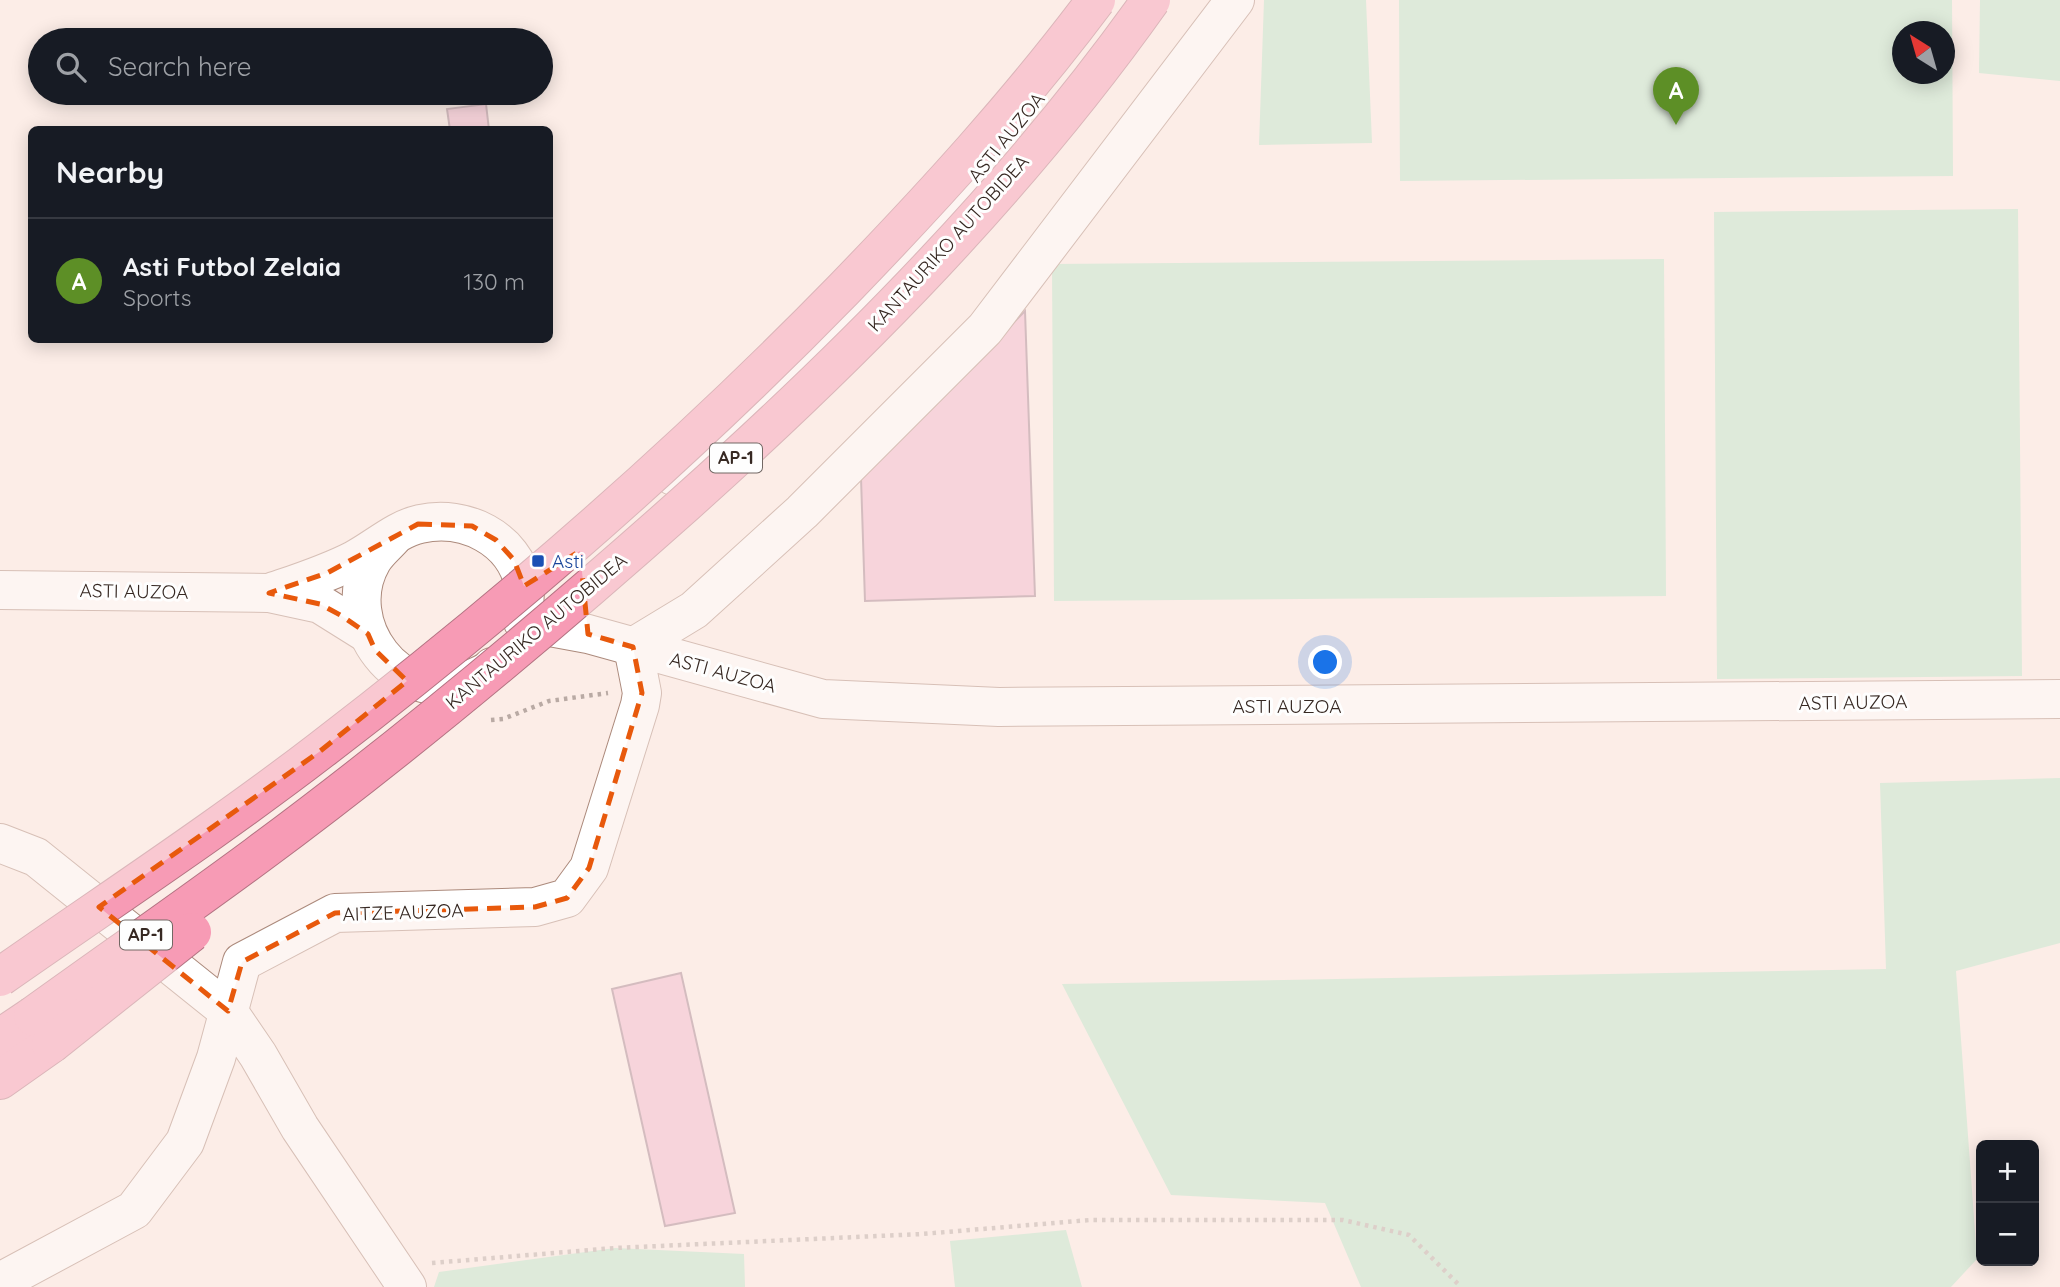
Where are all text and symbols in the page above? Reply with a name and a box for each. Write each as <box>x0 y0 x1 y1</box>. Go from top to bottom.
north arrow <box>1892 21 1955 84</box>
search box <box>28 28 553 105</box>
icon: search <box>52 48 90 86</box>
text: Search here <box>108 50 252 83</box>
pin: A <box>1653 67 1699 125</box>
street label: ASTI AUZOA <box>962 87 1050 187</box>
street label: KANTAURIKO AUTOBIDEA <box>862 150 1034 336</box>
text: Nearby <box>56 153 164 191</box>
text: Asti Futbol Zelaia <box>123 250 341 283</box>
text: A <box>72 267 86 296</box>
text: 130 m <box>463 267 525 296</box>
text: Sports <box>123 283 192 312</box>
road number: AP-1 <box>710 444 762 472</box>
street label: KANTAURIKO AUTOBIDEA <box>440 548 632 714</box>
place label: Asti <box>552 549 584 573</box>
marker: Asti <box>530 553 546 569</box>
street label: ASTI AUZOA <box>79 578 189 604</box>
your location <box>1308 645 1342 679</box>
street label: ASTI AUZOA <box>667 646 779 698</box>
street label: ASTI AUZOA <box>1798 689 1908 715</box>
street label: ASTI AUZOA <box>1233 694 1341 718</box>
street label: AITZE AUZOA <box>342 898 464 926</box>
road number: AP-1 <box>120 920 172 950</box>
map controls <box>1976 1140 2039 1266</box>
button: + <box>1976 1140 2039 1203</box>
button: − <box>1976 1203 2039 1266</box>

